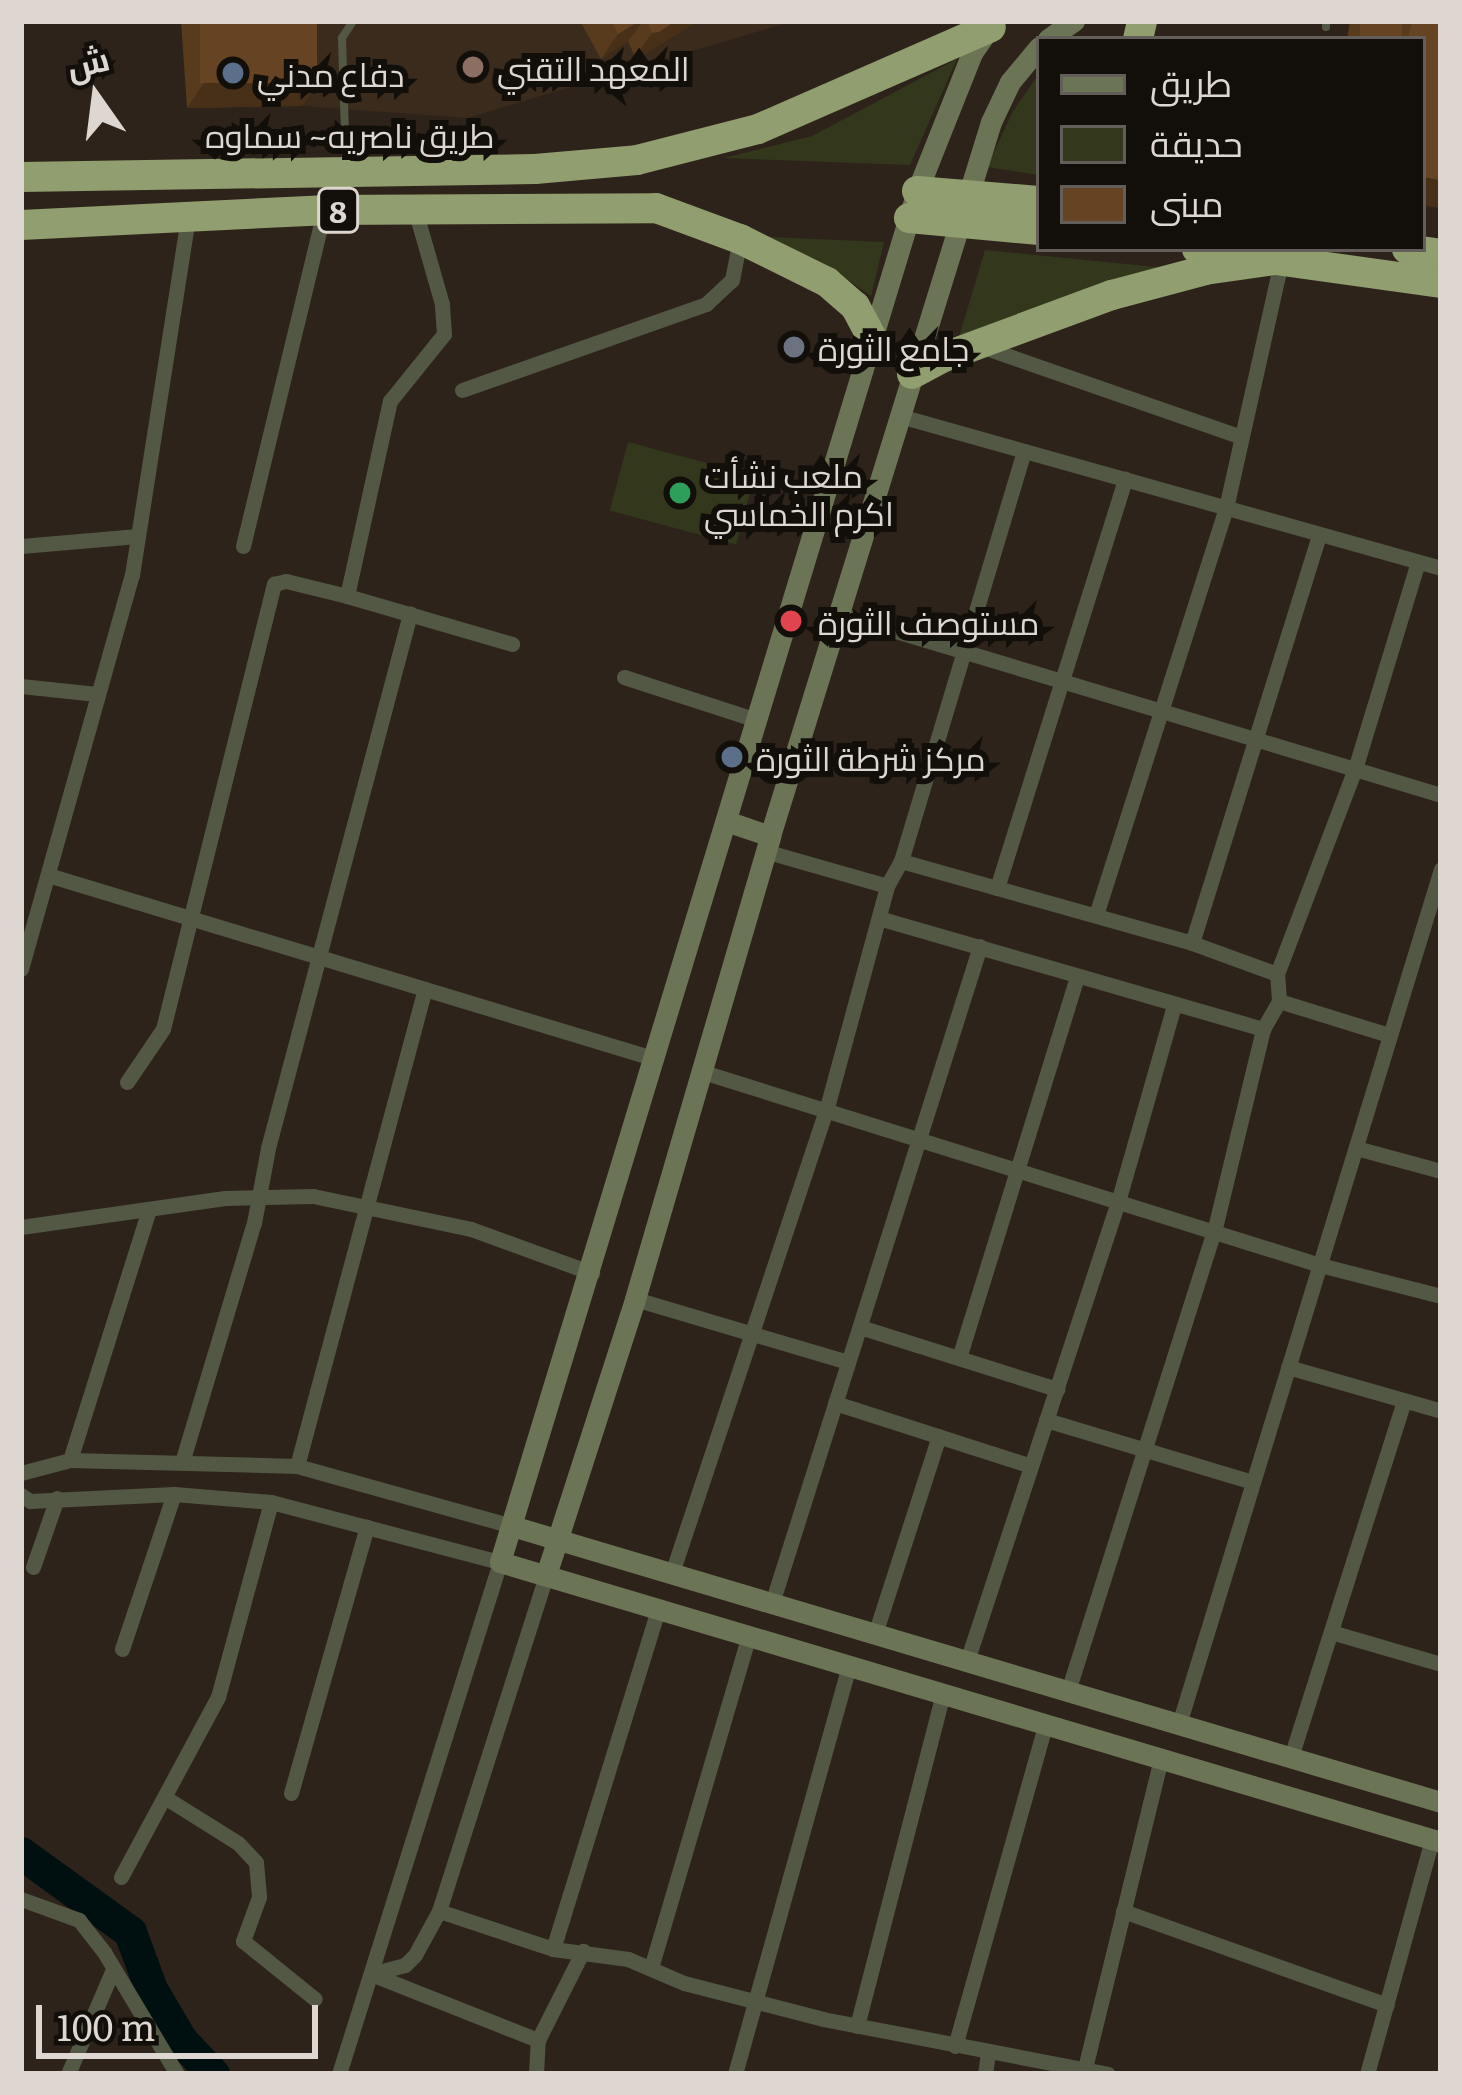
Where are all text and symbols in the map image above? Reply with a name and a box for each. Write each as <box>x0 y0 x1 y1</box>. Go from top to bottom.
text: ش <box>61 32 114 89</box>
north arrow <box>36 36 156 156</box>
legend <box>1036 36 1426 252</box>
place label: المعهد التقني <box>497 47 690 87</box>
place label: دفاع مدني <box>257 53 404 93</box>
marker: المعهد التقني <box>460 54 486 80</box>
text: طريق <box>1150 55 1232 108</box>
marker: دفاع مدني <box>220 60 246 86</box>
street label: طريق ناصريه~ سماوه <box>205 114 495 154</box>
text: حديقة <box>1150 115 1243 168</box>
text: مبنى <box>1150 175 1224 228</box>
road number: 8 <box>317 186 359 234</box>
place label: جامع الثورة <box>818 327 969 367</box>
marker: جامع الثورة <box>781 334 807 360</box>
place label: ملعب نشأت اكرم الخماسي <box>704 454 894 532</box>
marker: ملعب نشأت اكرم الخماسي <box>667 480 693 506</box>
place label: مستوصف الثورة <box>818 601 1039 641</box>
marker: مستوصف الثورة <box>775 605 807 637</box>
place label: مركز شرطة الثورة <box>756 737 986 777</box>
marker: مركز شرطة الثورة <box>719 744 745 770</box>
scale bar <box>42 1981 324 2055</box>
text: 100 m <box>57 1999 155 2052</box>

